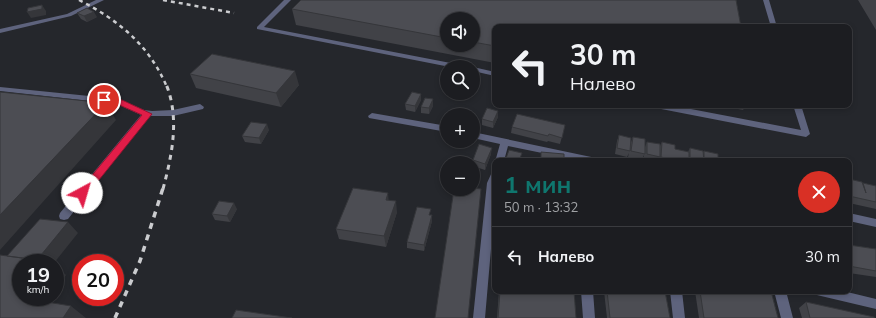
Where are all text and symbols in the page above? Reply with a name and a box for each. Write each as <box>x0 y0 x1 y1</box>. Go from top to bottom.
map controls <box>440 12 480 196</box>
button: sound <box>440 12 480 52</box>
text: 30 m <box>570 37 636 72</box>
icon: left <box>504 40 556 92</box>
button: search <box>440 60 480 100</box>
text: Налево <box>570 72 636 95</box>
pin <box>87 83 121 117</box>
icon: arrive <box>93 89 115 111</box>
button: + <box>440 108 480 148</box>
button: − <box>440 156 480 196</box>
text: 1 мин <box>504 169 571 199</box>
button: close <box>798 171 840 213</box>
position arrow <box>61 172 103 214</box>
text: 50 m · 13:32 <box>504 199 578 215</box>
icon: left <box>504 246 526 268</box>
text: Налево <box>538 247 594 266</box>
text: 30 m <box>805 247 840 266</box>
speed limit sign: 20 <box>72 254 124 306</box>
text: 19 <box>26 262 50 287</box>
text: km/h <box>27 283 49 296</box>

